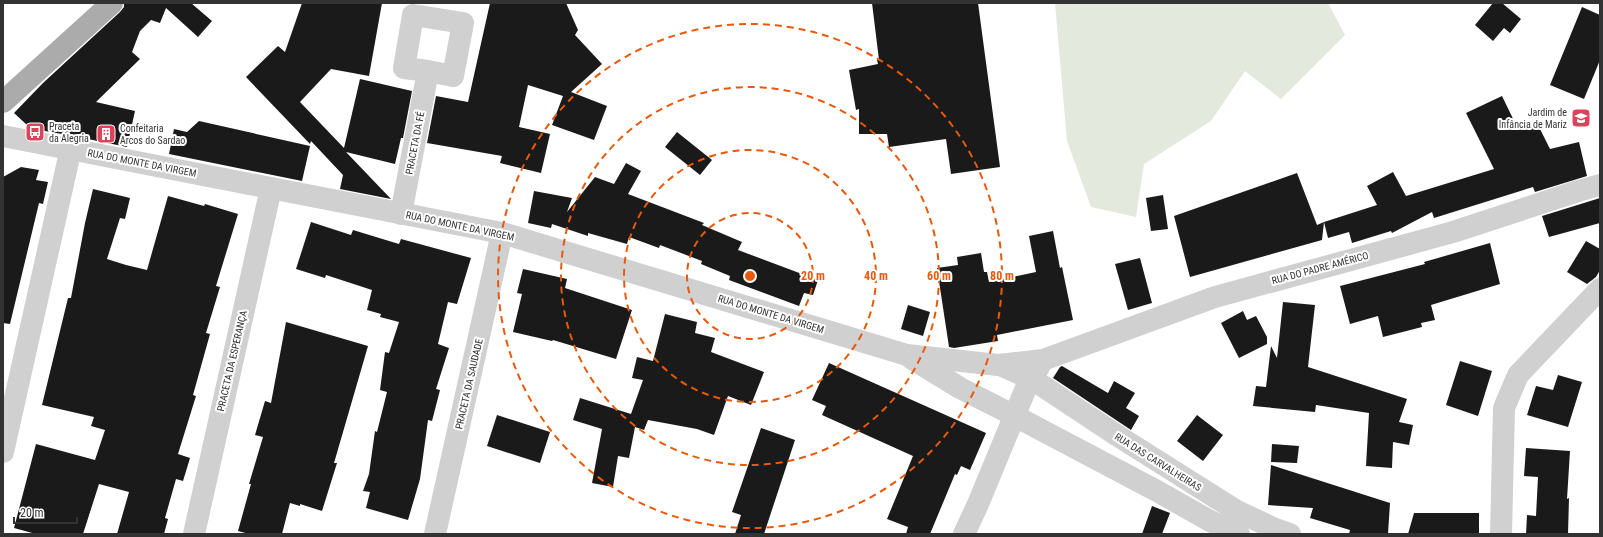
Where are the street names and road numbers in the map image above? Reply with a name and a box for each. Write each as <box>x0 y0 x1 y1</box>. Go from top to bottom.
street label: PRACETA DA FÉ <box>403 111 426 175</box>
street label: RUA DO MONTE DA VIRGEM <box>87 147 197 179</box>
street label: RUA DO MONTE DA VIRGEM <box>405 209 515 243</box>
street label: RUA DO PADRE AMÉRICO <box>1270 249 1370 286</box>
street label: RUA DO MONTE DA VIRGEM <box>717 293 825 335</box>
street label: PRACETA DA ESPERANÇA <box>215 309 249 413</box>
street label: PRACETA DA SAUDADE <box>453 338 485 430</box>
street label: RUA DAS CARVALHEIRAS <box>1113 431 1203 493</box>

